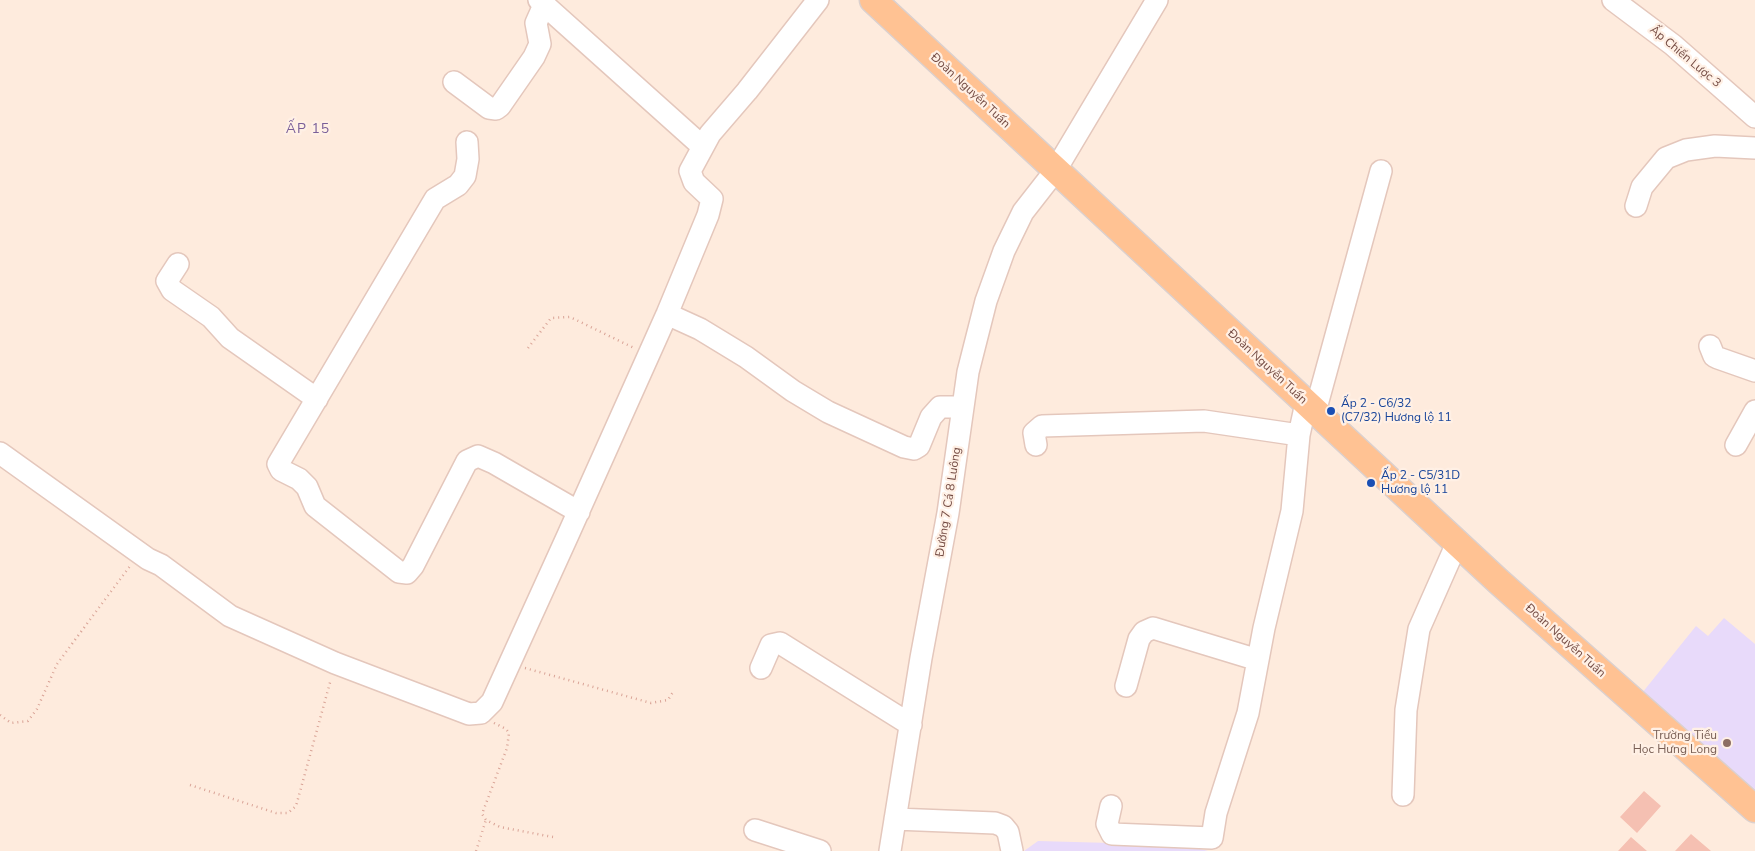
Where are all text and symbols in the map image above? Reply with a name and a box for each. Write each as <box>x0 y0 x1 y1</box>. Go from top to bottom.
street label: Ấp Chiến Lược 3 <box>1647 23 1723 91</box>
street label: Đoàn Nguyễn Tuấn <box>927 51 1013 131</box>
district label: ẤP 15 <box>285 122 331 138</box>
street label: Đoàn Nguyễn Tuấn <box>1224 327 1310 407</box>
place label: Ấp 2 - C6/32 (C7/32) Hương lộ 11 <box>1341 397 1452 425</box>
marker: Ấp 2 - C6/32 (C7/32) Hương lộ 11 <box>1325 405 1337 417</box>
street label: Đường 7 Cá 8 Luông <box>933 446 965 558</box>
place label: Ấp 2 - C5/31D Hương lộ 11 <box>1381 469 1460 497</box>
marker: Ấp 2 - C5/31D Hương lộ 11 <box>1365 477 1377 489</box>
street label: Đoàn Nguyễn Tuấn <box>1522 601 1608 681</box>
place label: Trường Tiểu Học Hưng Long <box>1633 729 1717 757</box>
marker: Trường Tiểu Học Hưng Long <box>1721 737 1733 749</box>

